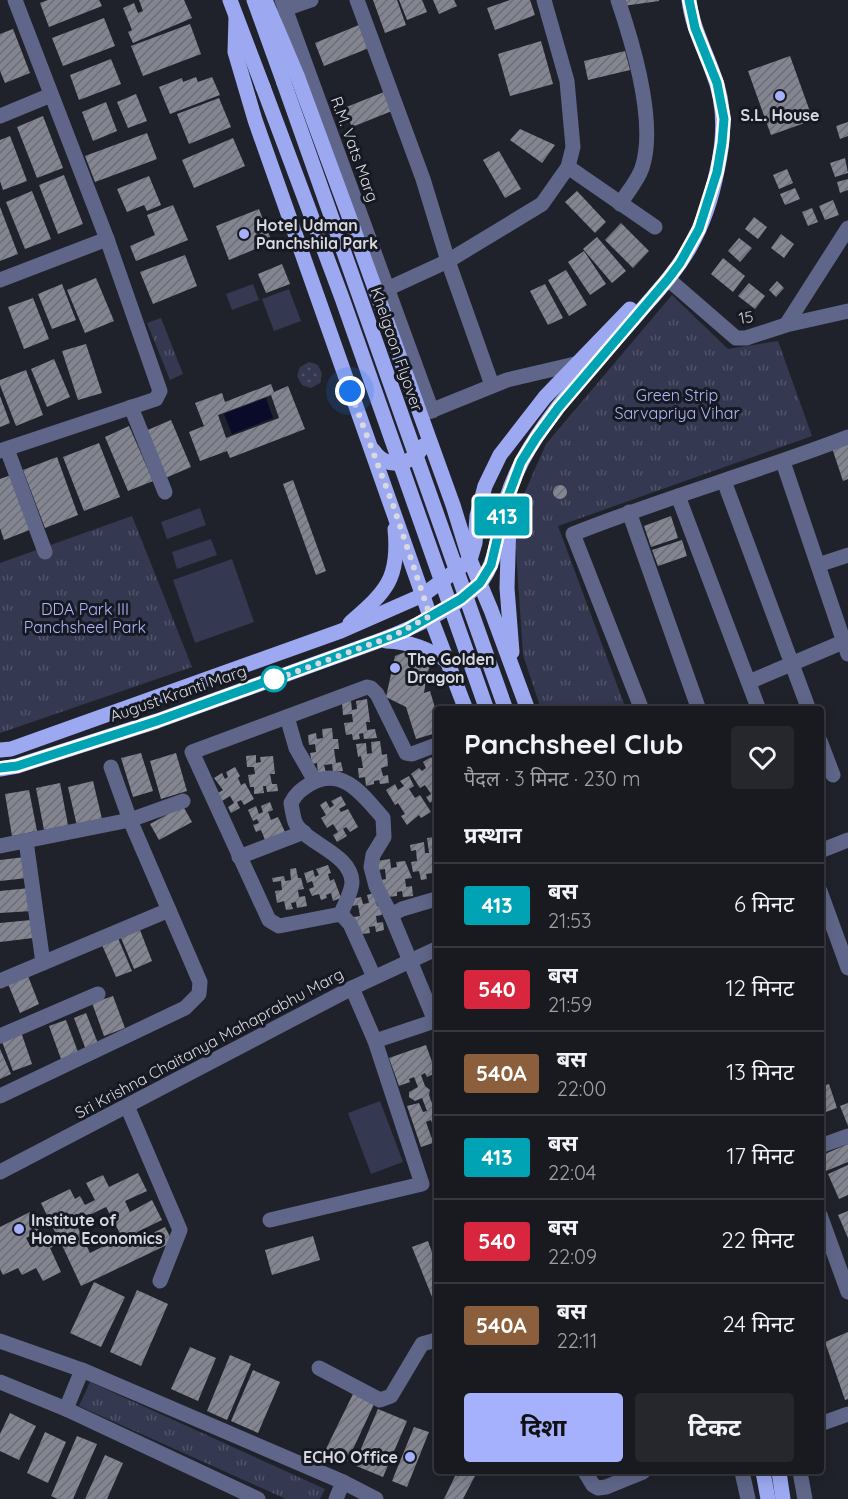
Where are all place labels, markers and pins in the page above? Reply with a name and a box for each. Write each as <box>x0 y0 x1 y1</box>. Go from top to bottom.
marker: S.L. House <box>773 89 787 103</box>
place label: S.L. House <box>740 105 820 125</box>
place label: Hotel Udman Panchshila Park <box>256 215 378 253</box>
marker: Hotel Udman Panchshila Park <box>237 227 251 241</box>
place label: The Golden Dragon <box>407 649 495 687</box>
marker: The Golden Dragon <box>388 661 402 675</box>
unlabelled marker <box>261 666 287 692</box>
place label: Institute of Home Economics <box>31 1210 163 1248</box>
marker: Institute of Home Economics <box>12 1222 26 1236</box>
place label: ECHO Office <box>303 1447 398 1467</box>
marker: ECHO Office <box>403 1450 417 1464</box>

